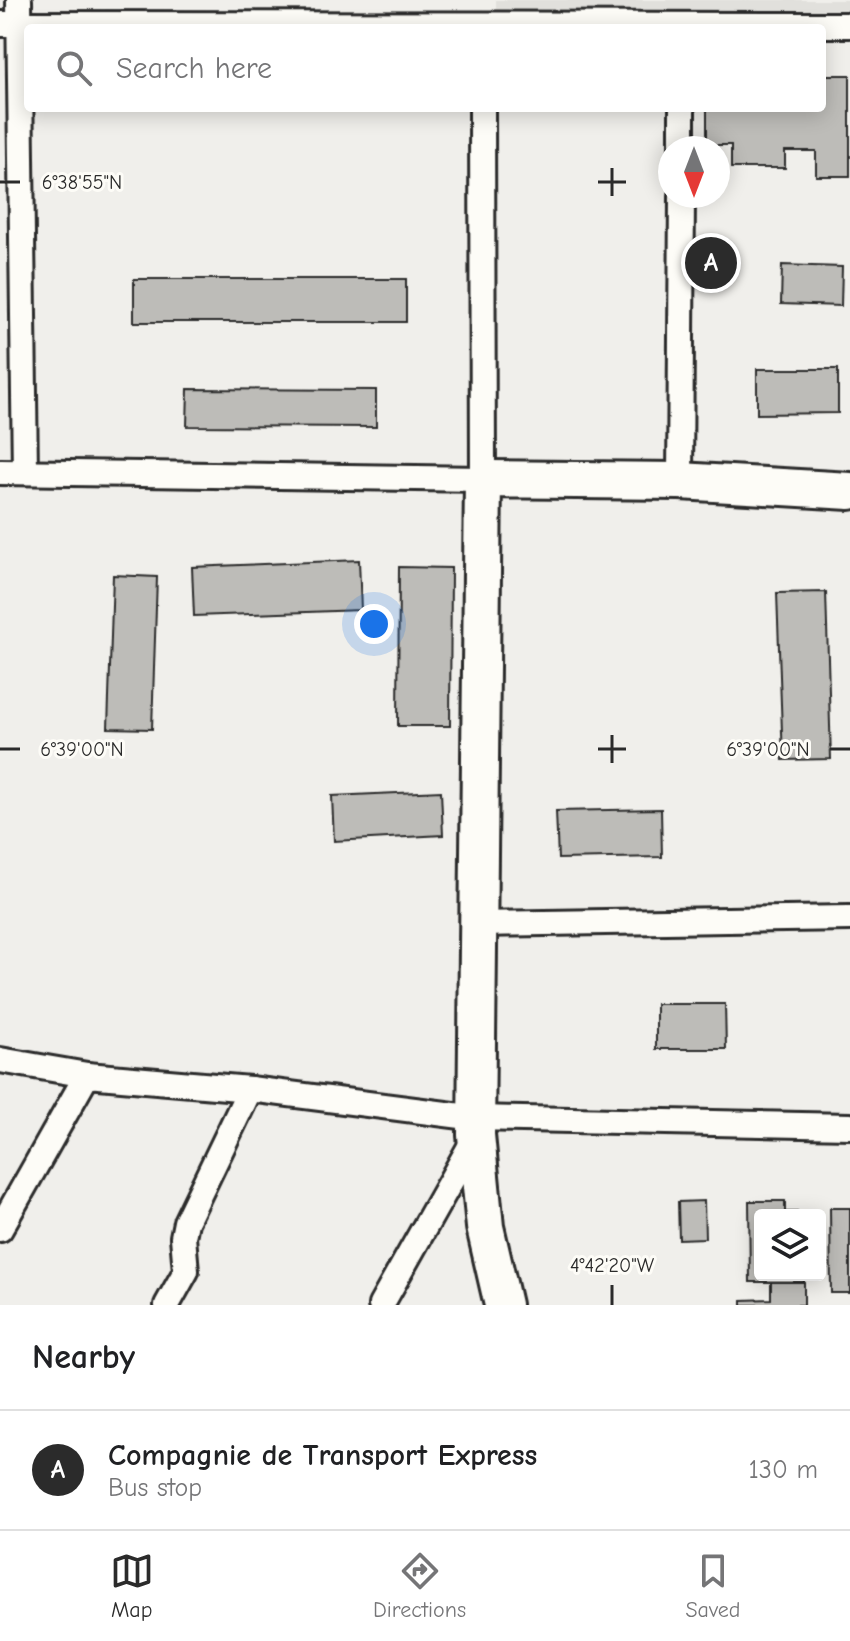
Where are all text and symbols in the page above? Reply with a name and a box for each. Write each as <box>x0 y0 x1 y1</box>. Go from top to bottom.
search box <box>24 24 826 112</box>
icon: search <box>52 46 96 90</box>
text: Search here <box>116 51 272 86</box>
north arrow <box>658 136 730 208</box>
text: 6°38'55"N <box>42 171 122 194</box>
pin: A <box>685 233 737 293</box>
your location <box>354 604 394 644</box>
text: 6°39'00"N <box>40 738 124 761</box>
text: 6°39'00"N <box>726 738 810 761</box>
map controls <box>754 1209 826 1281</box>
button: layers <box>754 1209 826 1281</box>
text: 4°42'20"W <box>570 1254 655 1277</box>
text: Nearby <box>32 1337 135 1377</box>
text: Compagnie de Transport Express <box>108 1438 537 1473</box>
text: A <box>51 1455 65 1485</box>
text: 130 m <box>749 1455 818 1485</box>
text: Bus stop <box>108 1473 202 1503</box>
tab: Map <box>110 1549 154 1623</box>
tab: Directions <box>373 1549 466 1623</box>
tab: Saved <box>685 1549 740 1623</box>

